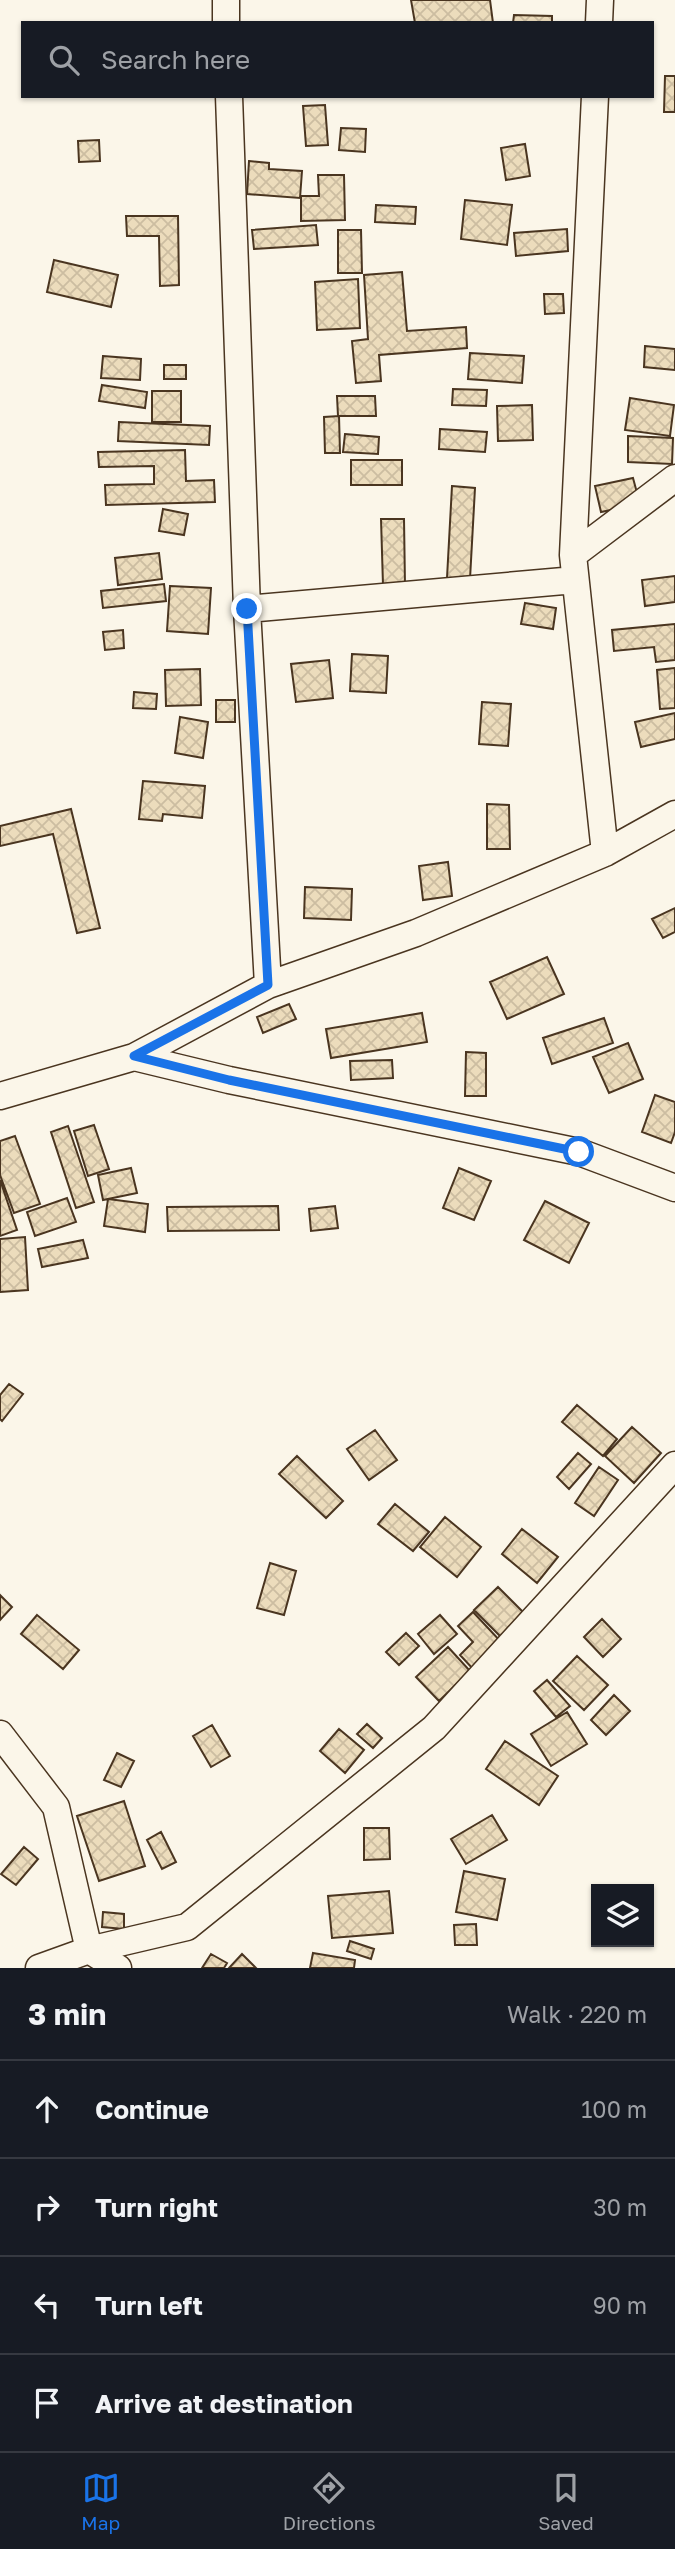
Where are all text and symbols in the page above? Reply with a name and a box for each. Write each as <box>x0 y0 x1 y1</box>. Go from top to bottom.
search box <box>21 21 654 98</box>
icon: search <box>45 41 83 79</box>
text: Search here <box>101 44 250 75</box>
route end <box>231 593 262 624</box>
route start <box>563 1136 594 1167</box>
map controls <box>591 1884 654 1947</box>
button: layers <box>591 1884 654 1947</box>
text: 3 min <box>28 1996 106 2032</box>
text: Walk · 220 m <box>507 2000 647 2028</box>
icon: ahead <box>28 2090 66 2128</box>
text: Continue <box>95 2094 209 2125</box>
text: 100 m <box>581 2095 647 2123</box>
icon: right <box>28 2188 66 2226</box>
text: Turn right <box>95 2192 218 2223</box>
text: 30 m <box>593 2193 647 2221</box>
icon: left <box>28 2286 66 2324</box>
text: Turn left <box>95 2290 203 2321</box>
text: 90 m <box>593 2291 647 2319</box>
icon: arrive <box>28 2384 66 2422</box>
text: Arrive at destination <box>95 2388 353 2419</box>
tab: Map <box>81 2469 120 2534</box>
tab: Directions <box>283 2469 376 2534</box>
tab: Saved <box>538 2469 594 2534</box>

